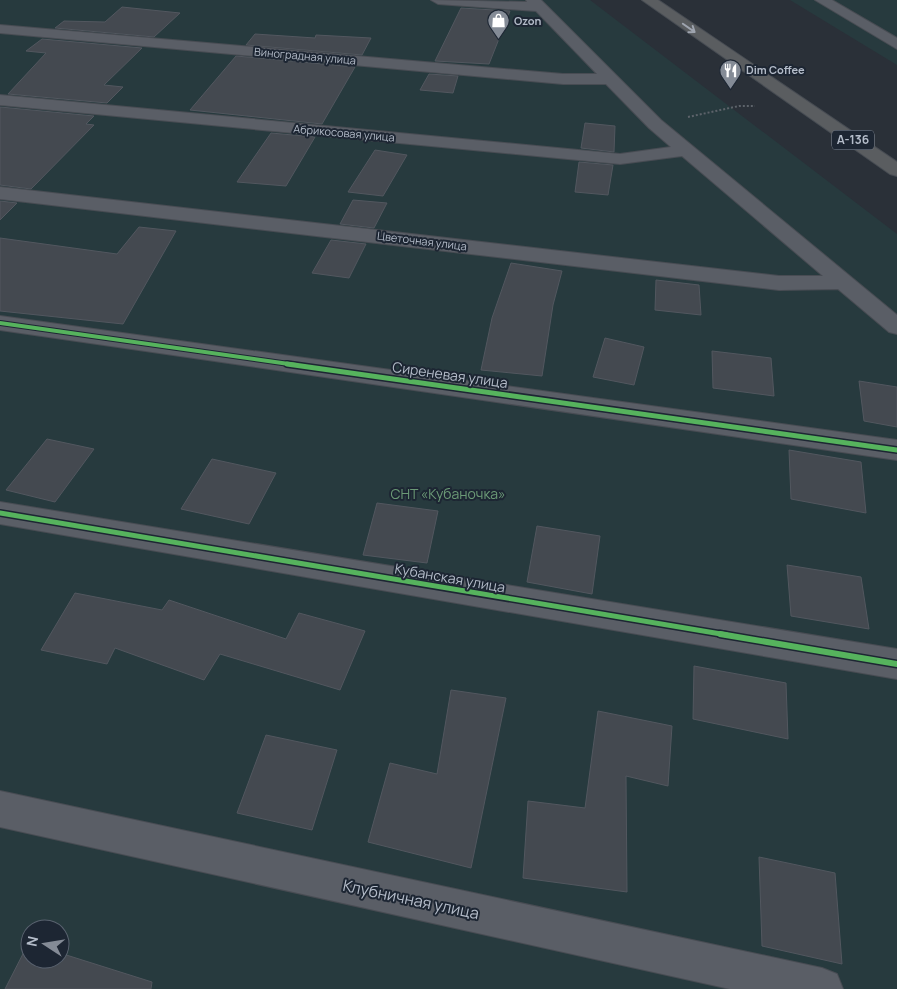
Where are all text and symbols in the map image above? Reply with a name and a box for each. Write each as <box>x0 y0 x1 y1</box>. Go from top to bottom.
shop icon: Ozon <box>486 9 510 40</box>
place label: Ozon <box>514 13 541 28</box>
one-way arrow <box>682 23 696 33</box>
street label: Виноградная улица <box>253 44 357 67</box>
restaurant icon: Dim Coffee <box>718 58 742 89</box>
place label: Dim Coffee <box>746 62 805 77</box>
street label: Абрикосовая улица <box>293 121 395 144</box>
road number: А-136 <box>832 130 874 150</box>
street label: Цветочная улица <box>376 228 468 253</box>
street label: Сиреневая улица <box>391 357 509 392</box>
park label: СНТ «Кубаночка» <box>390 484 506 503</box>
street label: Кубанская улица <box>393 558 507 597</box>
street label: Клубничная улица <box>341 874 481 924</box>
north arrow <box>20 919 70 969</box>
text: N <box>21 934 42 948</box>

